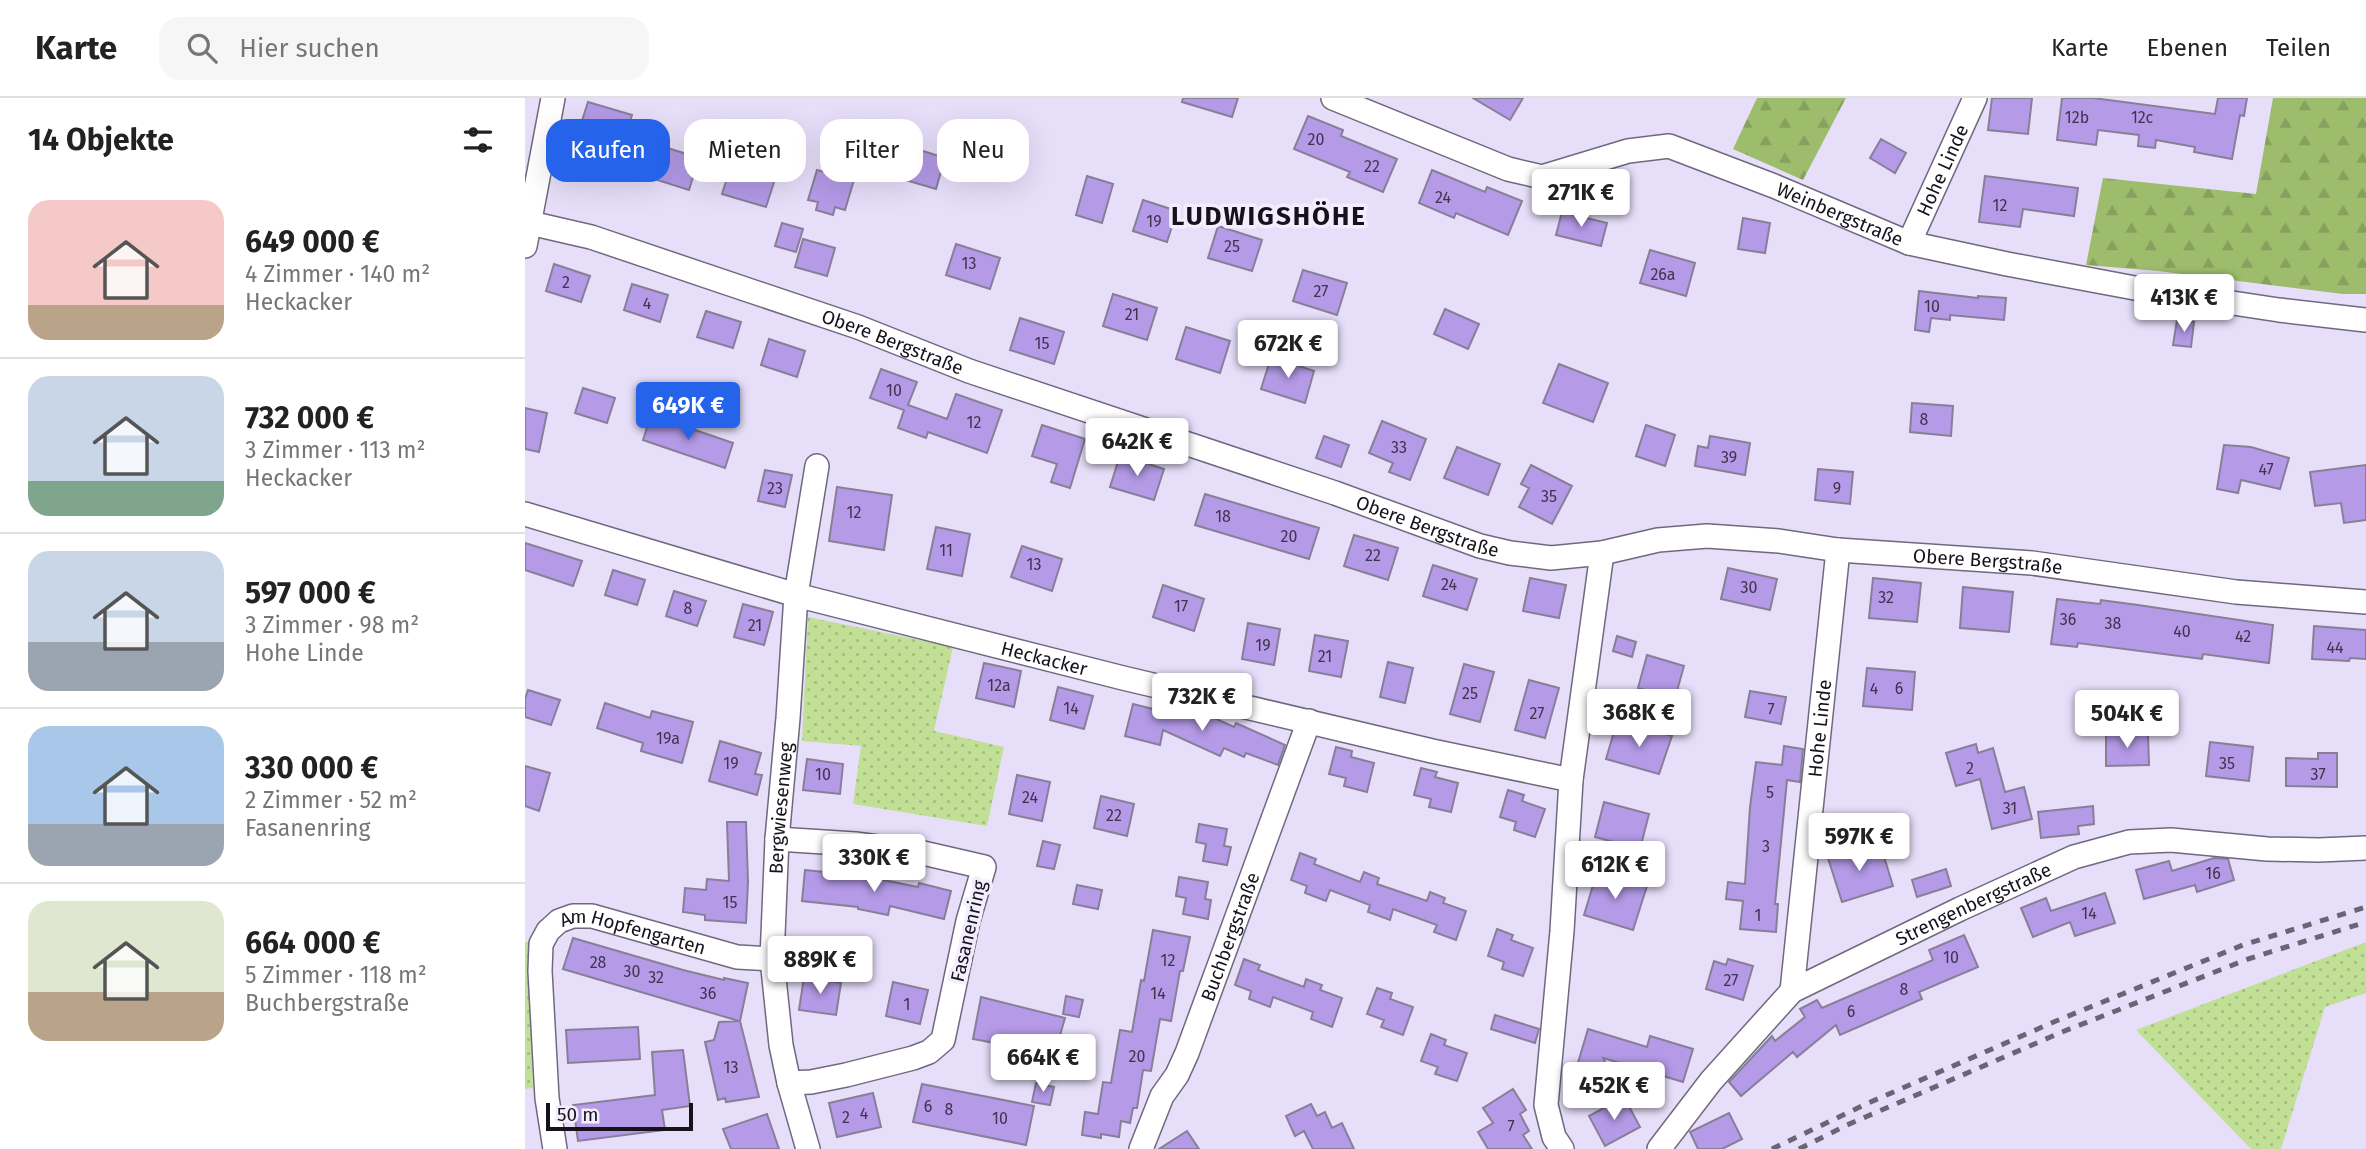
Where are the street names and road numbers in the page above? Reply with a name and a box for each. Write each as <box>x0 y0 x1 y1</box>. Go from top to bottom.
street label: Hohe Linde <box>1912 121 1973 220</box>
street label: Weinbergstraße <box>1773 177 1907 251</box>
street label: Obere Bergstraße <box>819 305 967 380</box>
street label: Obere Bergstraße <box>1353 491 1501 562</box>
street label: Obere Bergstraße <box>1912 544 2064 579</box>
street label: Heckacker <box>998 636 1091 681</box>
street label: Hohe Linde <box>1803 678 1836 779</box>
street label: Bergwiesenweg <box>765 741 798 875</box>
street label: Strengenbergstraße <box>1892 858 2055 951</box>
street label: Buchbergstraße <box>1196 869 1264 1004</box>
street label: Fasanenring <box>946 878 991 984</box>
street label: Am Hopfengarten <box>556 905 708 960</box>

